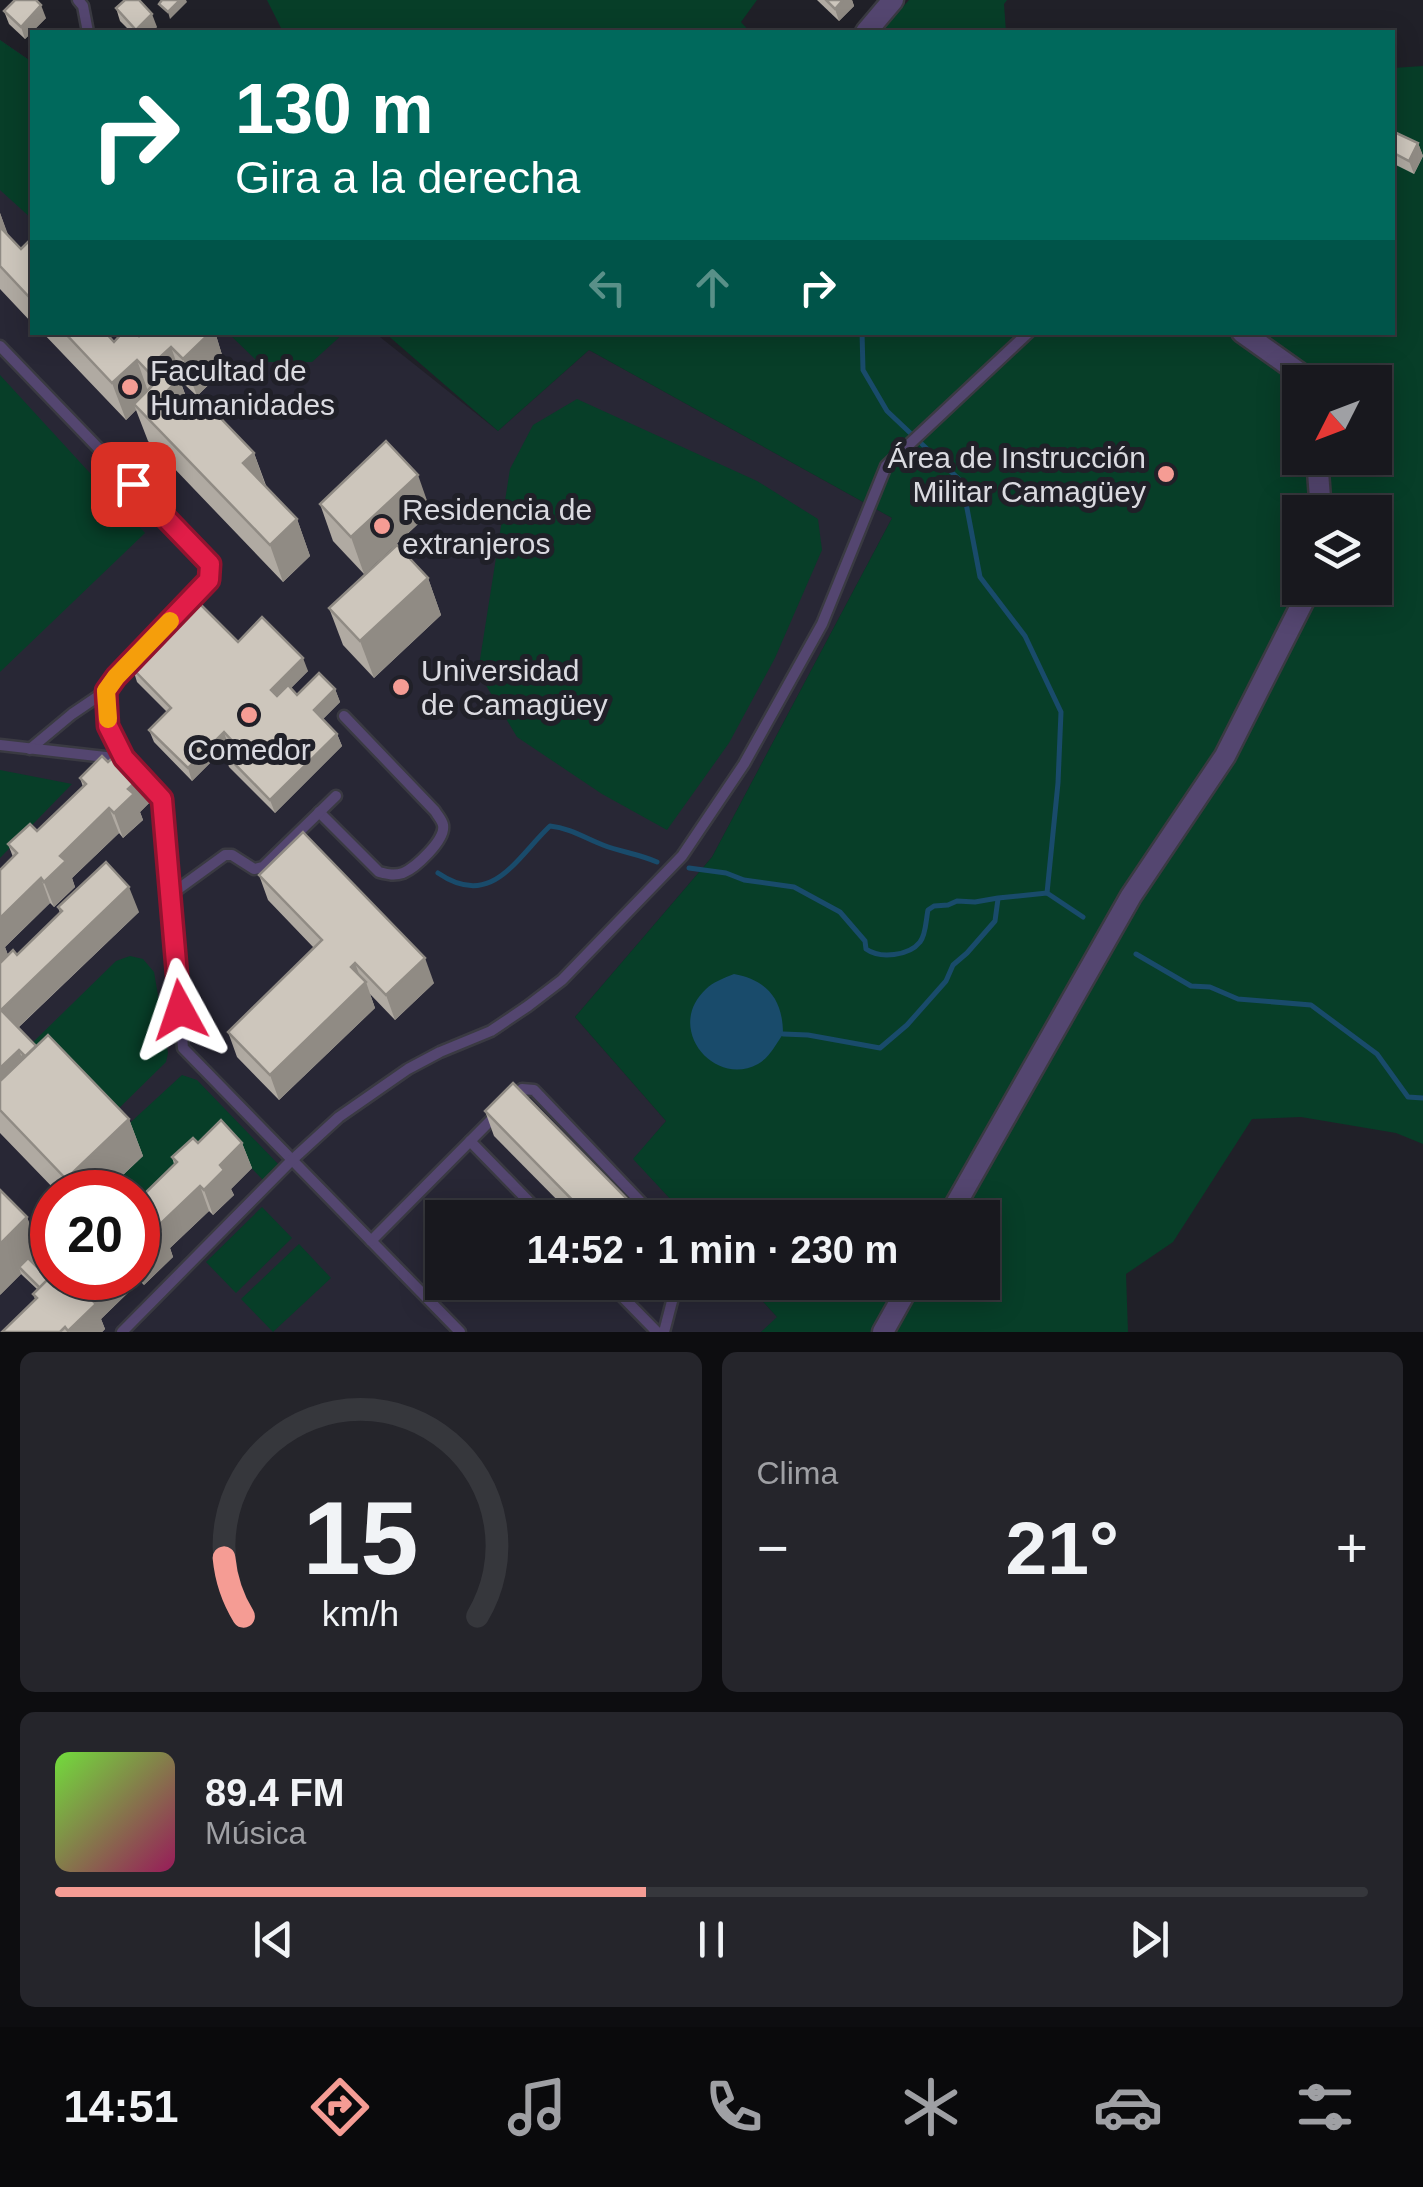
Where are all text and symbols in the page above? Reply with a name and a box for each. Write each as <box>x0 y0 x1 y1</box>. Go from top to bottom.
icon: right <box>70 70 200 200</box>
text: 130 m <box>235 70 433 148</box>
text: Gira a la derecha <box>235 152 580 203</box>
icon: left <box>580 260 635 315</box>
icon: ahead <box>685 260 740 315</box>
icon: right <box>790 260 845 315</box>
place label: Facultad de Humanidades <box>150 354 335 421</box>
north arrow <box>1282 365 1392 475</box>
map controls <box>1282 365 1392 605</box>
marker: Facultad de Humanidades <box>119 376 141 398</box>
place label: Área de Instrucción Militar Camagüey <box>888 441 1146 508</box>
pin <box>91 442 176 527</box>
icon: arrive <box>106 457 161 512</box>
marker: Área de Instrucción Militar Camagüey <box>1155 463 1177 485</box>
place label: Residencia de extranjeros <box>402 493 592 560</box>
button: layers <box>1282 495 1392 605</box>
marker: Residencia de extranjeros <box>371 515 393 537</box>
place label: Universidad de Camagüey <box>421 654 608 721</box>
marker: Universidad de Camagüey <box>390 676 412 698</box>
marker: Comedor <box>238 704 260 726</box>
place label: Comedor <box>187 733 311 766</box>
position arrow <box>128 958 232 1062</box>
speed limit sign: 20 <box>30 1170 160 1300</box>
text: 14:52 · 1 min · 230 m <box>527 1229 898 1271</box>
text: Clima <box>757 1455 838 1491</box>
text: 15 <box>303 1480 419 1596</box>
text: 21° <box>1006 1506 1119 1590</box>
text: − <box>757 1517 789 1579</box>
text: + <box>1336 1517 1368 1579</box>
text: km/h <box>322 1594 399 1634</box>
text: 89.4 FM <box>205 1772 344 1814</box>
text: Música <box>205 1815 306 1851</box>
icon: previous <box>246 1912 301 1967</box>
icon: pause <box>684 1912 739 1967</box>
icon: next <box>1122 1912 1177 1967</box>
icon: directions <box>305 2072 375 2142</box>
icon: music <box>502 2072 572 2142</box>
icon: phone <box>699 2072 769 2142</box>
icon: climate <box>896 2072 966 2142</box>
icon: car <box>1093 2072 1163 2142</box>
icon: filters <box>1290 2072 1360 2142</box>
text: 14:51 <box>63 2081 179 2132</box>

